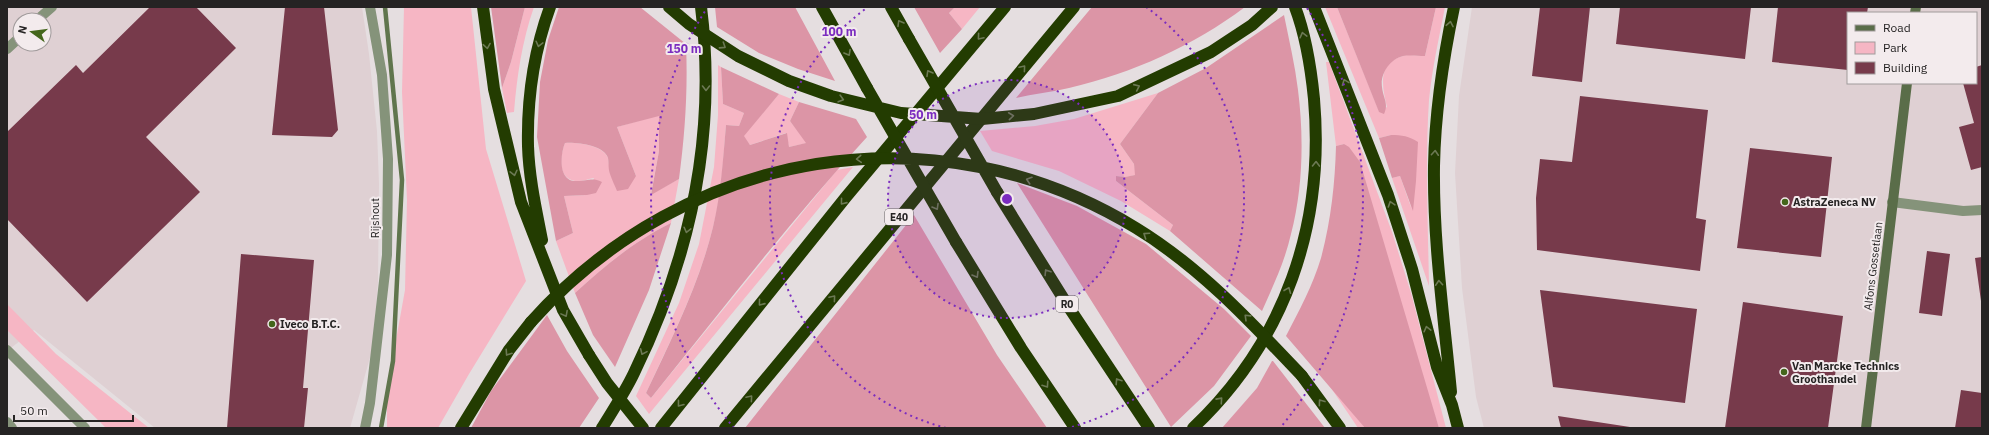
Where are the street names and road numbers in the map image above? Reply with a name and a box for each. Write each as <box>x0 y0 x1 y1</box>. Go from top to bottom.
street label: Rijshout <box>368 198 382 238</box>
road number: E40 <box>885 209 913 225</box>
street label: Alfons Gossetlaan <box>1861 221 1885 311</box>
road number: R0 <box>1056 296 1078 312</box>

